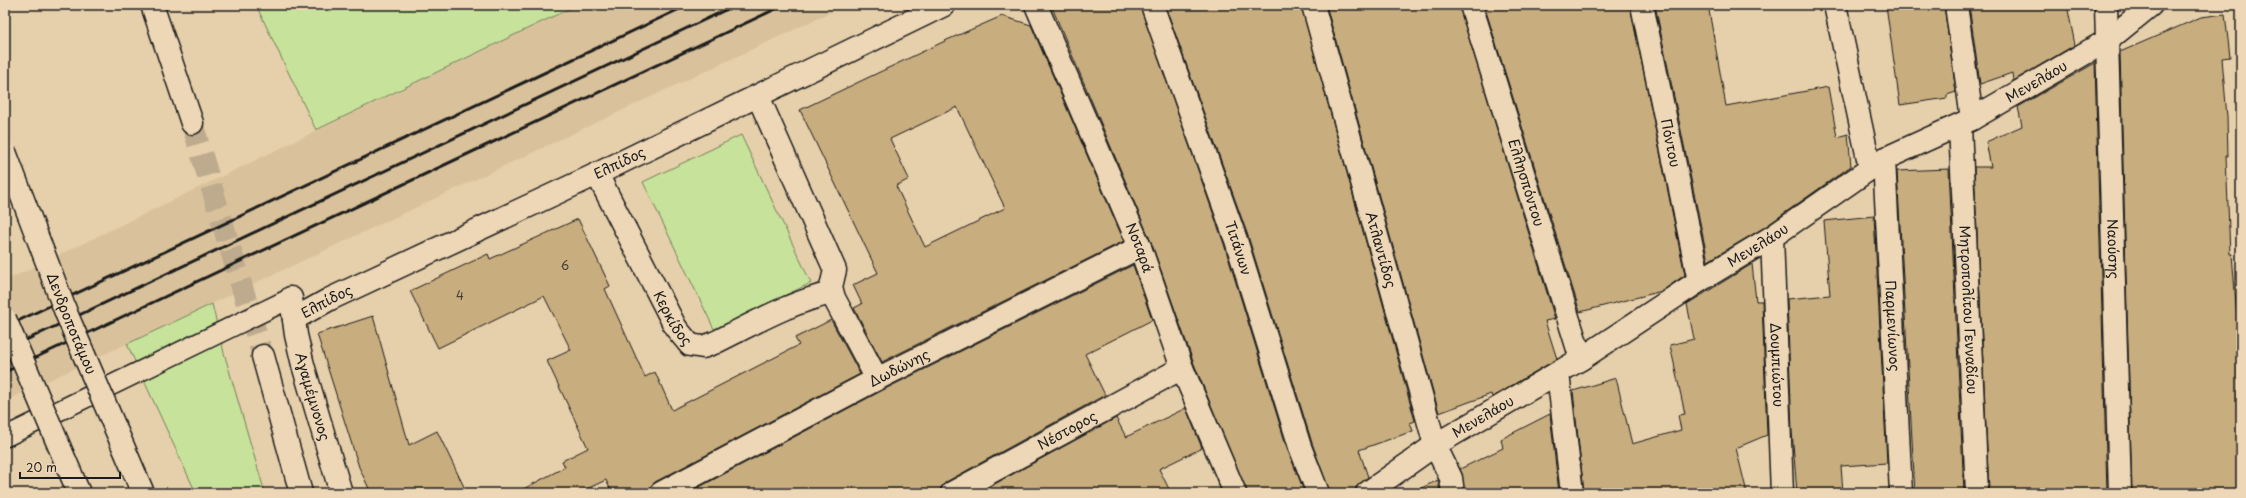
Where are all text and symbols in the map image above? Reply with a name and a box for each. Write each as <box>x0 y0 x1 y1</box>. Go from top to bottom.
street label: Μενελάου <box>2001 55 2071 107</box>
street label: Πόντου <box>1656 117 1686 169</box>
street label: Ελλησπόντου <box>1503 136 1550 229</box>
street label: Ελπίδος <box>590 141 648 184</box>
street label: Ατλαντίδος <box>1361 209 1402 290</box>
street label: Τιτάνων <box>1220 218 1257 278</box>
street label: Μενελάου <box>1723 218 1792 272</box>
street label: Νοταρά <box>1121 219 1159 276</box>
street label: Ναούσης <box>2102 219 2125 279</box>
street label: Μητροπολίτου Γενναδίου <box>1955 225 1983 395</box>
house number: 6 <box>561 256 569 274</box>
street label: Δενδροποτάμου <box>42 270 102 377</box>
street label: Ελπίδος <box>297 279 355 323</box>
street label: Παρμενίωνος <box>1880 280 1906 372</box>
house number: 4 <box>456 286 464 304</box>
street label: Κερκίδος <box>649 287 697 350</box>
street label: Δουμπιώτου <box>1765 322 1790 407</box>
street label: Δωδώνης <box>865 343 933 392</box>
street label: Αγαμέμνονος <box>290 350 336 443</box>
street label: Μενελάου <box>1448 390 1518 443</box>
street label: Νέστορος <box>1033 405 1100 455</box>
scale bar <box>20 454 120 480</box>
text: 20 m <box>26 458 57 476</box>

